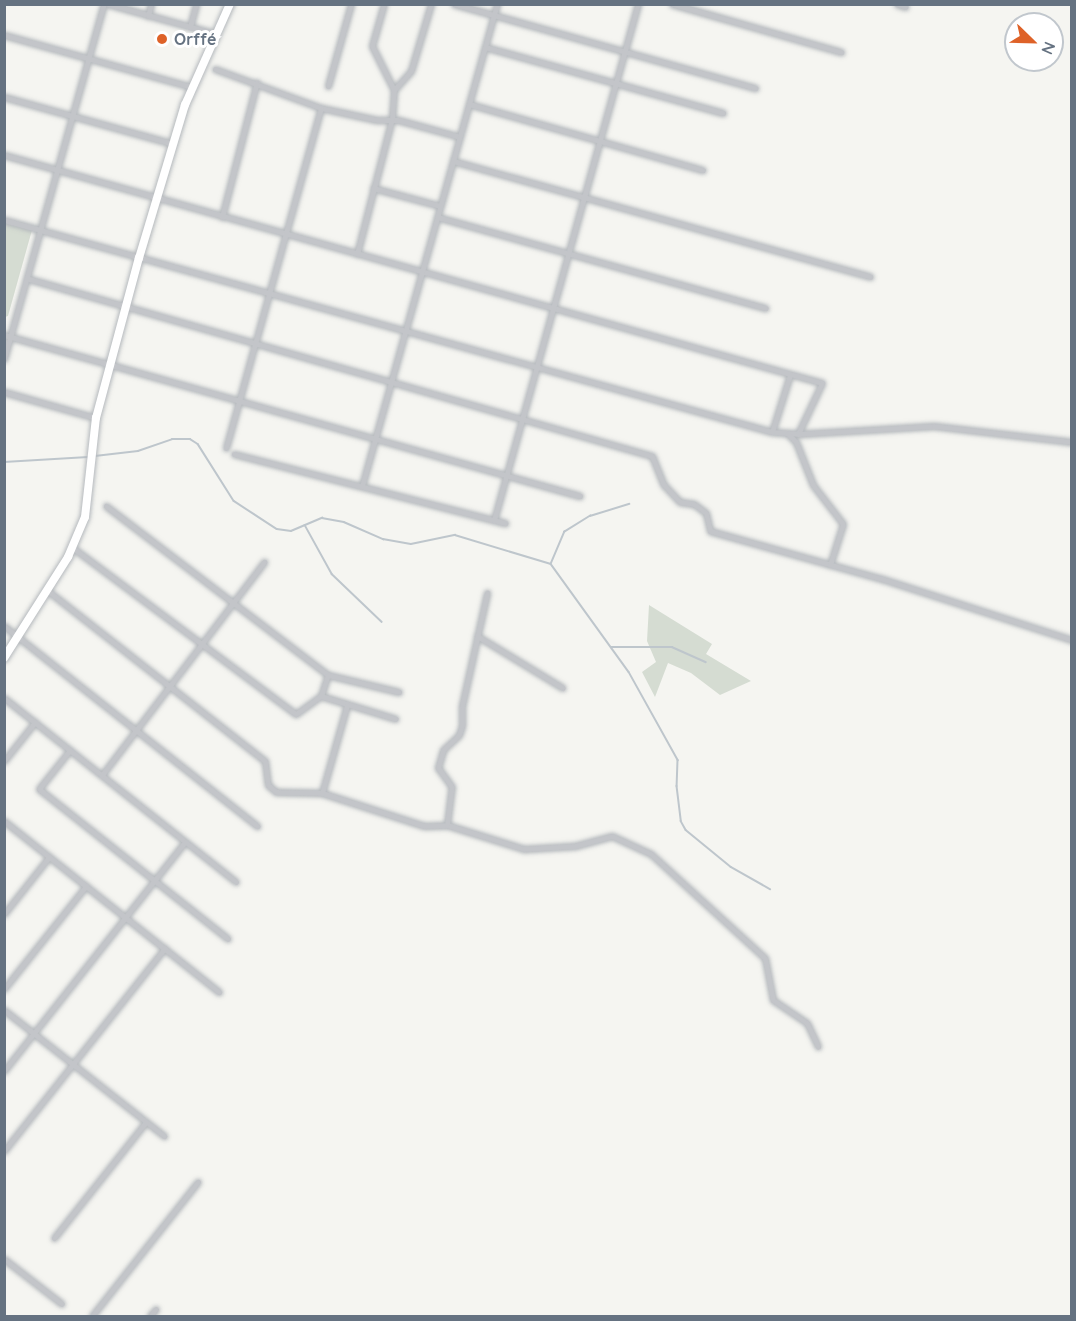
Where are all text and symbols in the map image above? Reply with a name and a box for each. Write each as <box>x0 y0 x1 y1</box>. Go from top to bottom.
north arrow <box>1004 12 1064 72</box>
place label: Orffé <box>174 29 217 49</box>
marker: Orffé <box>155 32 169 46</box>
text: N <box>1037 39 1060 58</box>

